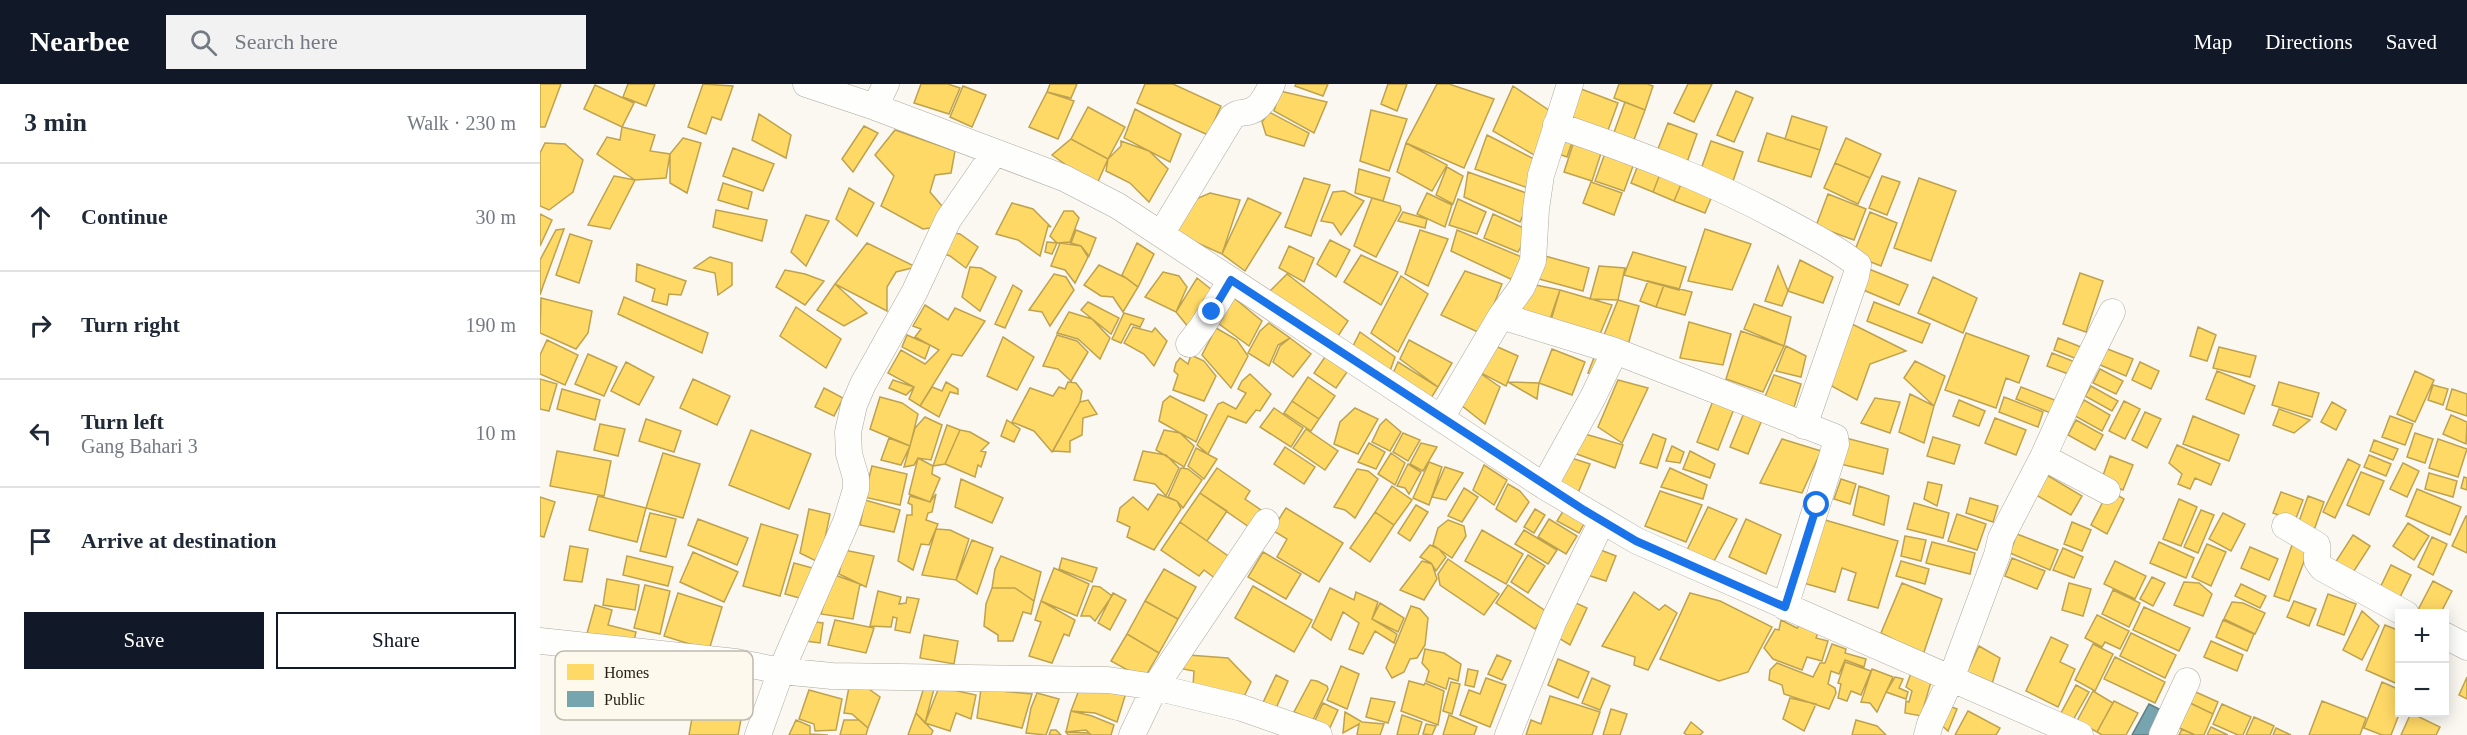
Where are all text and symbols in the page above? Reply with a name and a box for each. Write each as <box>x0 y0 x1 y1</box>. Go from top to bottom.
search box <box>166 15 586 69</box>
text: Nearbee <box>30 26 130 57</box>
icon: search <box>187 26 220 59</box>
text: Search here <box>235 29 338 54</box>
text: Map <box>2194 30 2232 54</box>
text: Directions <box>2265 30 2353 54</box>
text: Saved <box>2386 30 2437 54</box>
text: 3 min <box>24 108 87 137</box>
text: Walk · 230 m <box>407 112 516 134</box>
icon: ahead <box>24 201 57 234</box>
text: Continue <box>81 204 168 229</box>
text: 30 m <box>475 206 516 228</box>
route end <box>1198 298 1224 324</box>
icon: right <box>24 309 57 342</box>
text: Turn right <box>81 312 180 337</box>
text: 190 m <box>465 314 516 336</box>
text: Turn left <box>81 409 164 434</box>
icon: left <box>24 417 57 450</box>
text: 10 m <box>475 422 516 444</box>
text: Gang Bahari 3 <box>81 435 198 457</box>
route start <box>1803 491 1829 517</box>
icon: arrive <box>24 525 57 558</box>
text: Arrive at destination <box>81 528 277 553</box>
map controls <box>2395 609 2449 717</box>
button: + <box>2395 609 2449 663</box>
button: Save <box>24 612 264 669</box>
button: Share <box>276 612 516 669</box>
legend <box>555 651 753 720</box>
button: − <box>2395 663 2449 717</box>
text: Homes <box>604 664 649 681</box>
text: Public <box>604 691 645 708</box>

